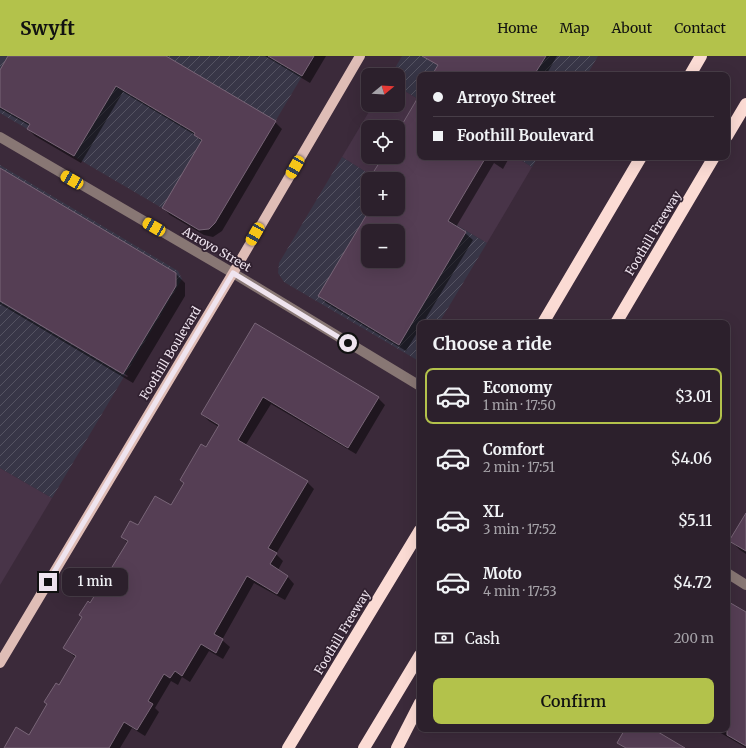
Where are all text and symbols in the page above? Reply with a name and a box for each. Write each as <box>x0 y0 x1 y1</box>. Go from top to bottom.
text: Swyft <box>20 16 75 40</box>
text: Home <box>497 19 538 37</box>
text: Map <box>560 19 589 37</box>
text: About <box>611 19 652 37</box>
text: Contact <box>674 19 726 37</box>
north arrow <box>361 68 405 112</box>
map controls <box>361 68 405 268</box>
text: Arroyo Street <box>457 88 556 107</box>
button: locate <box>361 120 405 164</box>
text: Foothill Boulevard <box>457 126 594 145</box>
car <box>284 154 306 180</box>
car <box>59 169 85 191</box>
button: + <box>361 172 405 216</box>
street label: Foothill Freeway <box>622 188 684 278</box>
car <box>141 216 167 238</box>
car <box>244 221 266 247</box>
street label: Arroyo Street <box>179 223 254 275</box>
button: − <box>361 224 405 268</box>
street label: Foothill Boulevard <box>136 304 204 402</box>
text: Choose a ride <box>433 332 552 355</box>
route start <box>339 334 357 352</box>
icon: car <box>435 378 471 414</box>
text: Economy <box>483 378 552 397</box>
text: $3.01 <box>675 387 712 406</box>
text: 1 min · 17:50 <box>483 397 556 414</box>
icon: car <box>435 440 471 476</box>
text: Comfort <box>483 440 544 459</box>
text: $4.06 <box>671 449 712 468</box>
text: 2 min · 17:51 <box>483 459 555 476</box>
icon: car <box>435 502 471 538</box>
text: XL <box>483 502 504 521</box>
text: $5.11 <box>678 511 712 530</box>
text: 3 min · 17:52 <box>483 521 556 538</box>
icon: car <box>435 564 471 600</box>
text: Moto <box>483 564 522 583</box>
callout: 1 min <box>62 568 128 596</box>
route end <box>39 573 57 591</box>
text: 1 min <box>78 573 112 590</box>
text: $4.72 <box>673 573 712 592</box>
text: 4 min · 17:53 <box>483 583 557 600</box>
street label: Foothill Freeway <box>311 587 373 677</box>
icon: cash <box>433 627 455 649</box>
text: Cash <box>465 629 500 648</box>
text: 200 m <box>674 630 714 647</box>
button: Confirm <box>433 678 714 724</box>

